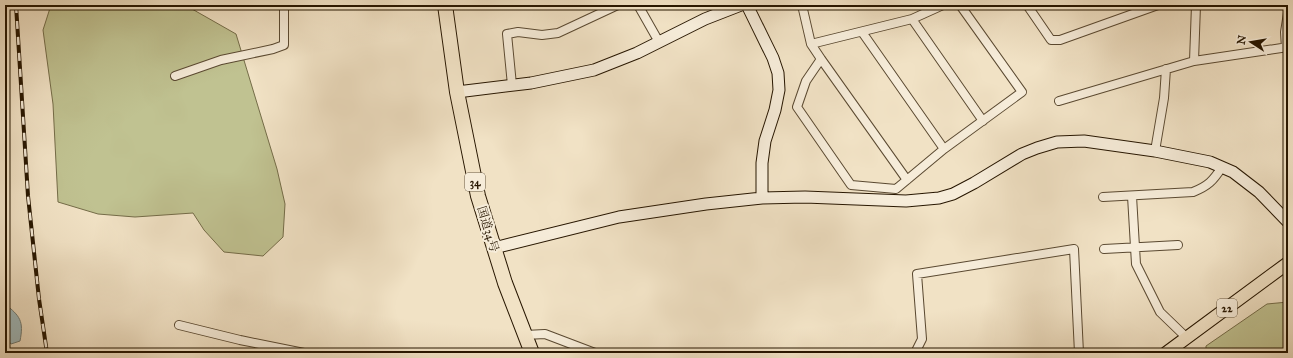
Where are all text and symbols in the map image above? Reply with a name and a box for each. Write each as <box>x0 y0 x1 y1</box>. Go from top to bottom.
north arrow <box>1231 22 1271 62</box>
text: N <box>1234 33 1249 46</box>
road number: 34 <box>465 173 485 191</box>
street label: 国道34号 <box>474 204 502 254</box>
road number: 22 <box>1217 299 1237 317</box>

